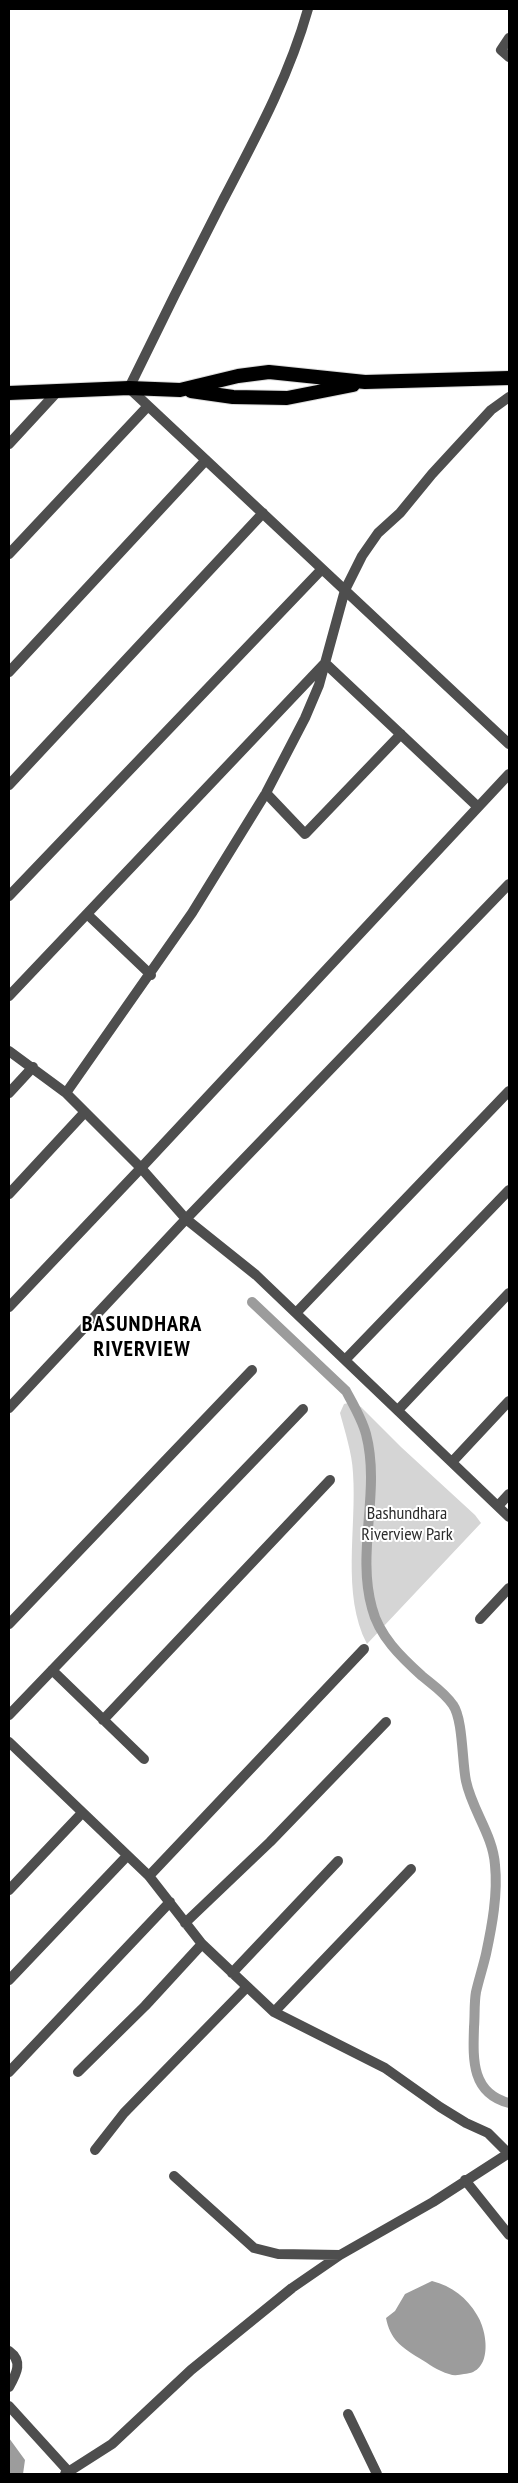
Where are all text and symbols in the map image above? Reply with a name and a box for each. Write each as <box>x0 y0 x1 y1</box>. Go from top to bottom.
district label: BASUNDHARA RIVERVIEW <box>80 1312 204 1364</box>
park label: Bashundhara Riverview Park <box>361 1503 453 1546</box>

